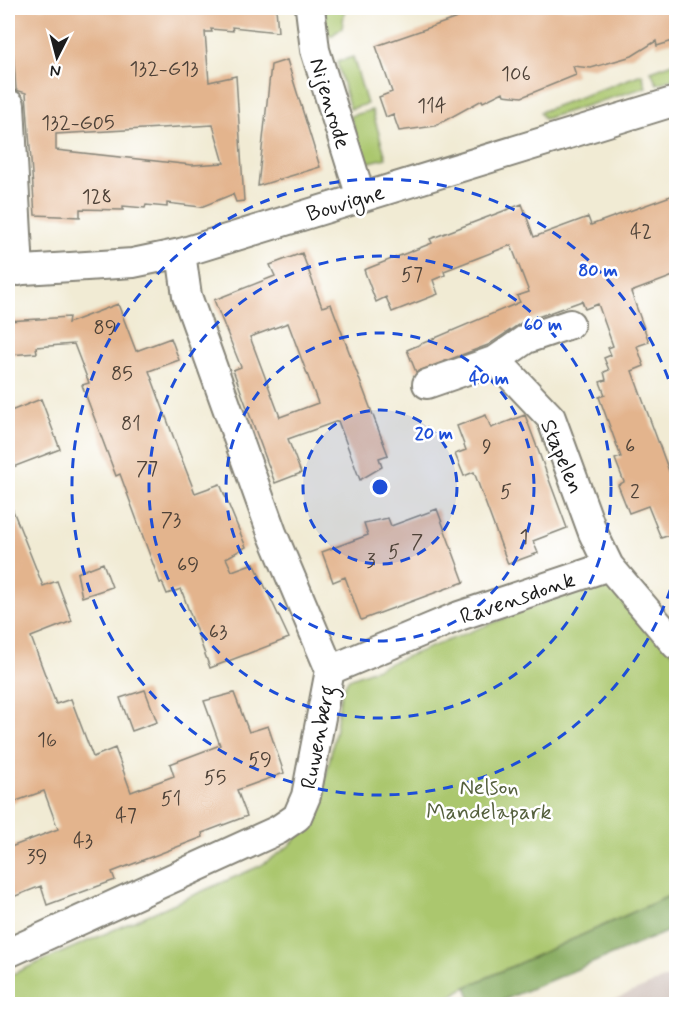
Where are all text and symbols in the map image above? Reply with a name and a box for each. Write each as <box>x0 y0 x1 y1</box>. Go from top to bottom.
north arrow <box>27 27 87 87</box>
street label: Nijenrode <box>301 55 356 153</box>
house number: 132-G13 <box>130 56 198 83</box>
text: N <box>49 59 62 81</box>
house number: 106 <box>501 61 531 88</box>
house number: 114 <box>417 93 447 120</box>
house number: 132-G05 <box>41 110 115 137</box>
street label: Bouvigne <box>303 179 389 232</box>
house number: 128 <box>82 184 112 211</box>
house number: 42 <box>630 219 652 246</box>
text: 80 m <box>578 259 618 283</box>
house number: 57 <box>401 262 423 289</box>
text: 60 m <box>524 313 562 337</box>
house number: 89 <box>93 315 117 342</box>
house number: 85 <box>111 361 133 388</box>
text: 40 m <box>469 367 509 391</box>
house number: 81 <box>121 411 141 438</box>
street label: Stapelen <box>533 415 589 498</box>
text: 20 m <box>415 422 453 446</box>
house number: 6 <box>625 433 635 460</box>
house number: 9 <box>482 434 492 461</box>
house number: 77 <box>136 456 158 483</box>
centre of rings <box>370 477 390 497</box>
house number: 5 <box>500 479 512 506</box>
house number: 2 <box>630 479 640 506</box>
house number: 73 <box>161 507 181 534</box>
house number: 1 <box>520 524 528 551</box>
house number: 7 <box>411 529 423 556</box>
house number: 5 <box>388 539 400 566</box>
house number: 3 <box>366 548 376 575</box>
house number: 69 <box>177 552 199 579</box>
street label: Ravensdonk <box>457 566 579 632</box>
house number: 63 <box>209 619 227 646</box>
street label: Ruwenberg <box>295 683 346 792</box>
house number: 16 <box>37 727 57 754</box>
house number: 59 <box>248 747 272 774</box>
house number: 55 <box>204 765 226 792</box>
park label: Nelson Mandelapark <box>426 774 552 827</box>
house number: 51 <box>161 786 181 813</box>
house number: 47 <box>115 803 137 830</box>
house number: 43 <box>73 828 93 855</box>
house number: 39 <box>27 844 47 871</box>

